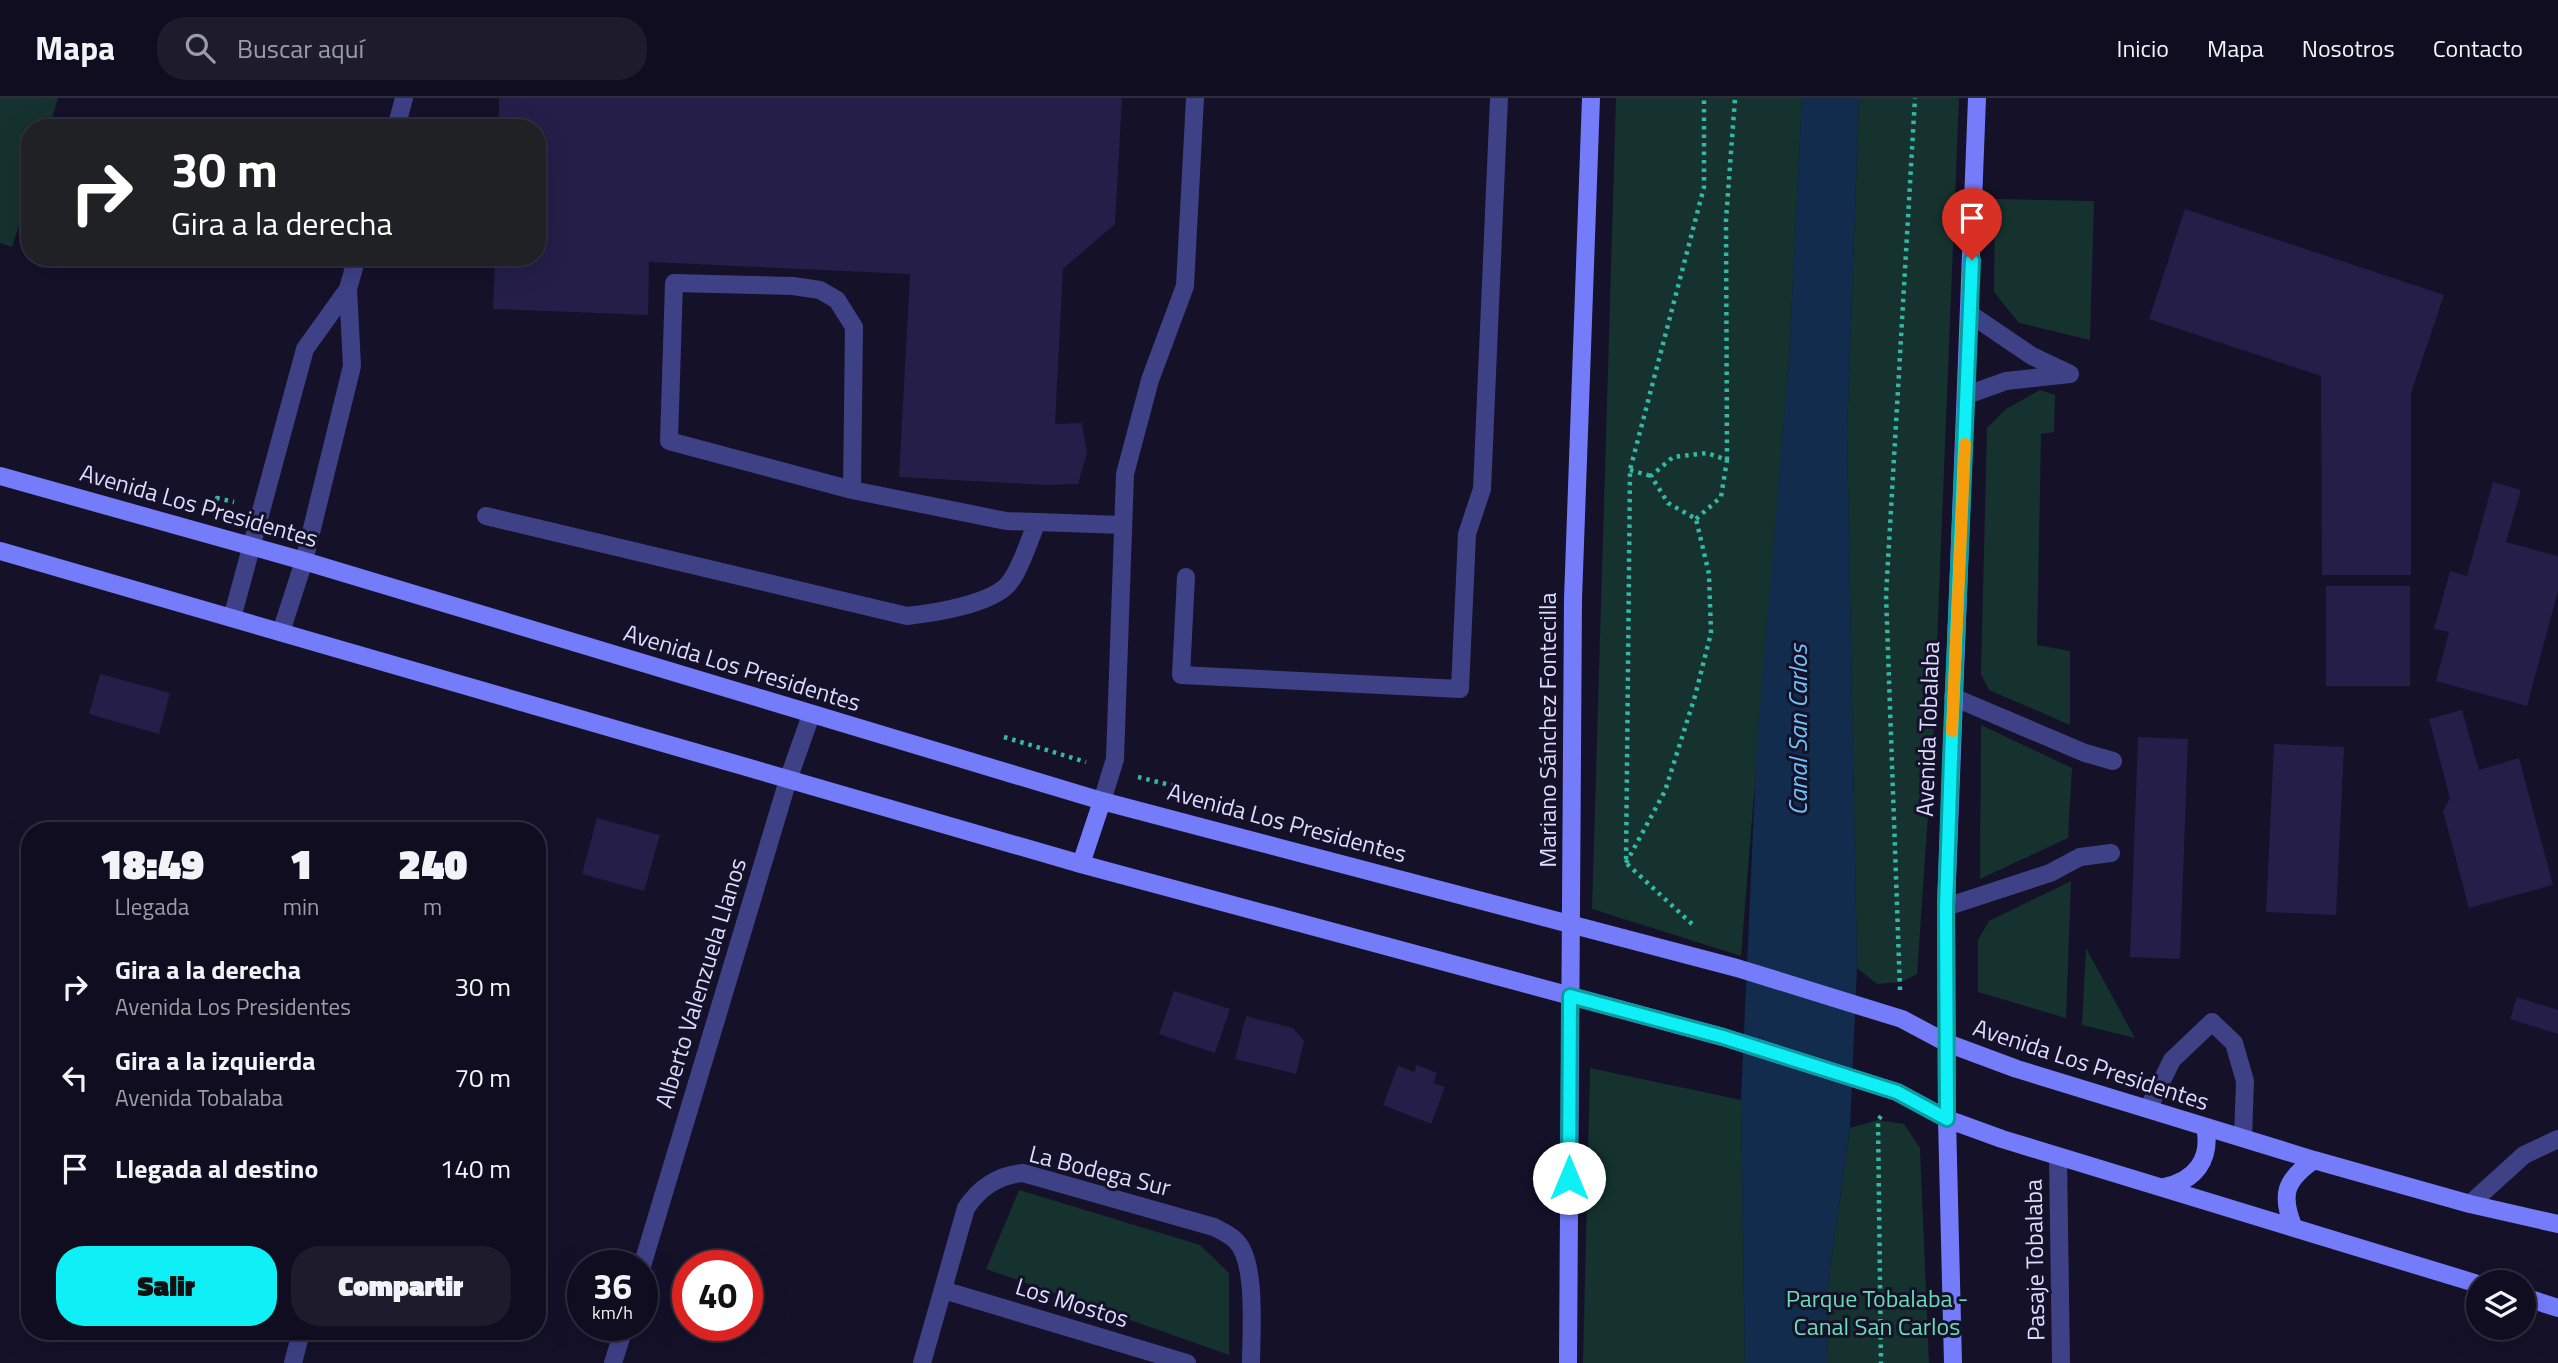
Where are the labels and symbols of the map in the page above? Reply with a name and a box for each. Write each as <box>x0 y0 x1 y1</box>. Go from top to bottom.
pin <box>1942 188 2002 260</box>
street label: Avenida Los Presidentes <box>76 454 323 556</box>
street label: Mariano Sánchez Fontecilla <box>1529 592 1565 868</box>
street label: Avenida Los Presidentes <box>619 614 865 720</box>
street label: Avenida Tobalaba <box>1906 641 1948 817</box>
water label: Canal San Carlos <box>1778 642 1817 816</box>
street label: Avenida Los Presidentes <box>1164 773 1411 871</box>
street label: Alberto Valenzuela Llanos <box>645 853 755 1112</box>
street label: Avenida Los Presidentes <box>1969 1009 2214 1119</box>
street label: La Bodega Sur <box>1026 1135 1175 1205</box>
position arrow <box>1532 1141 1606 1215</box>
street label: Pasaje Tobalaba <box>2015 1179 2053 1341</box>
speed limit sign: 40 <box>672 1250 763 1341</box>
street label: Los Mostos <box>1011 1268 1133 1336</box>
park label: Parque Tobalaba - Canal San Carlos <box>1786 1280 1968 1344</box>

